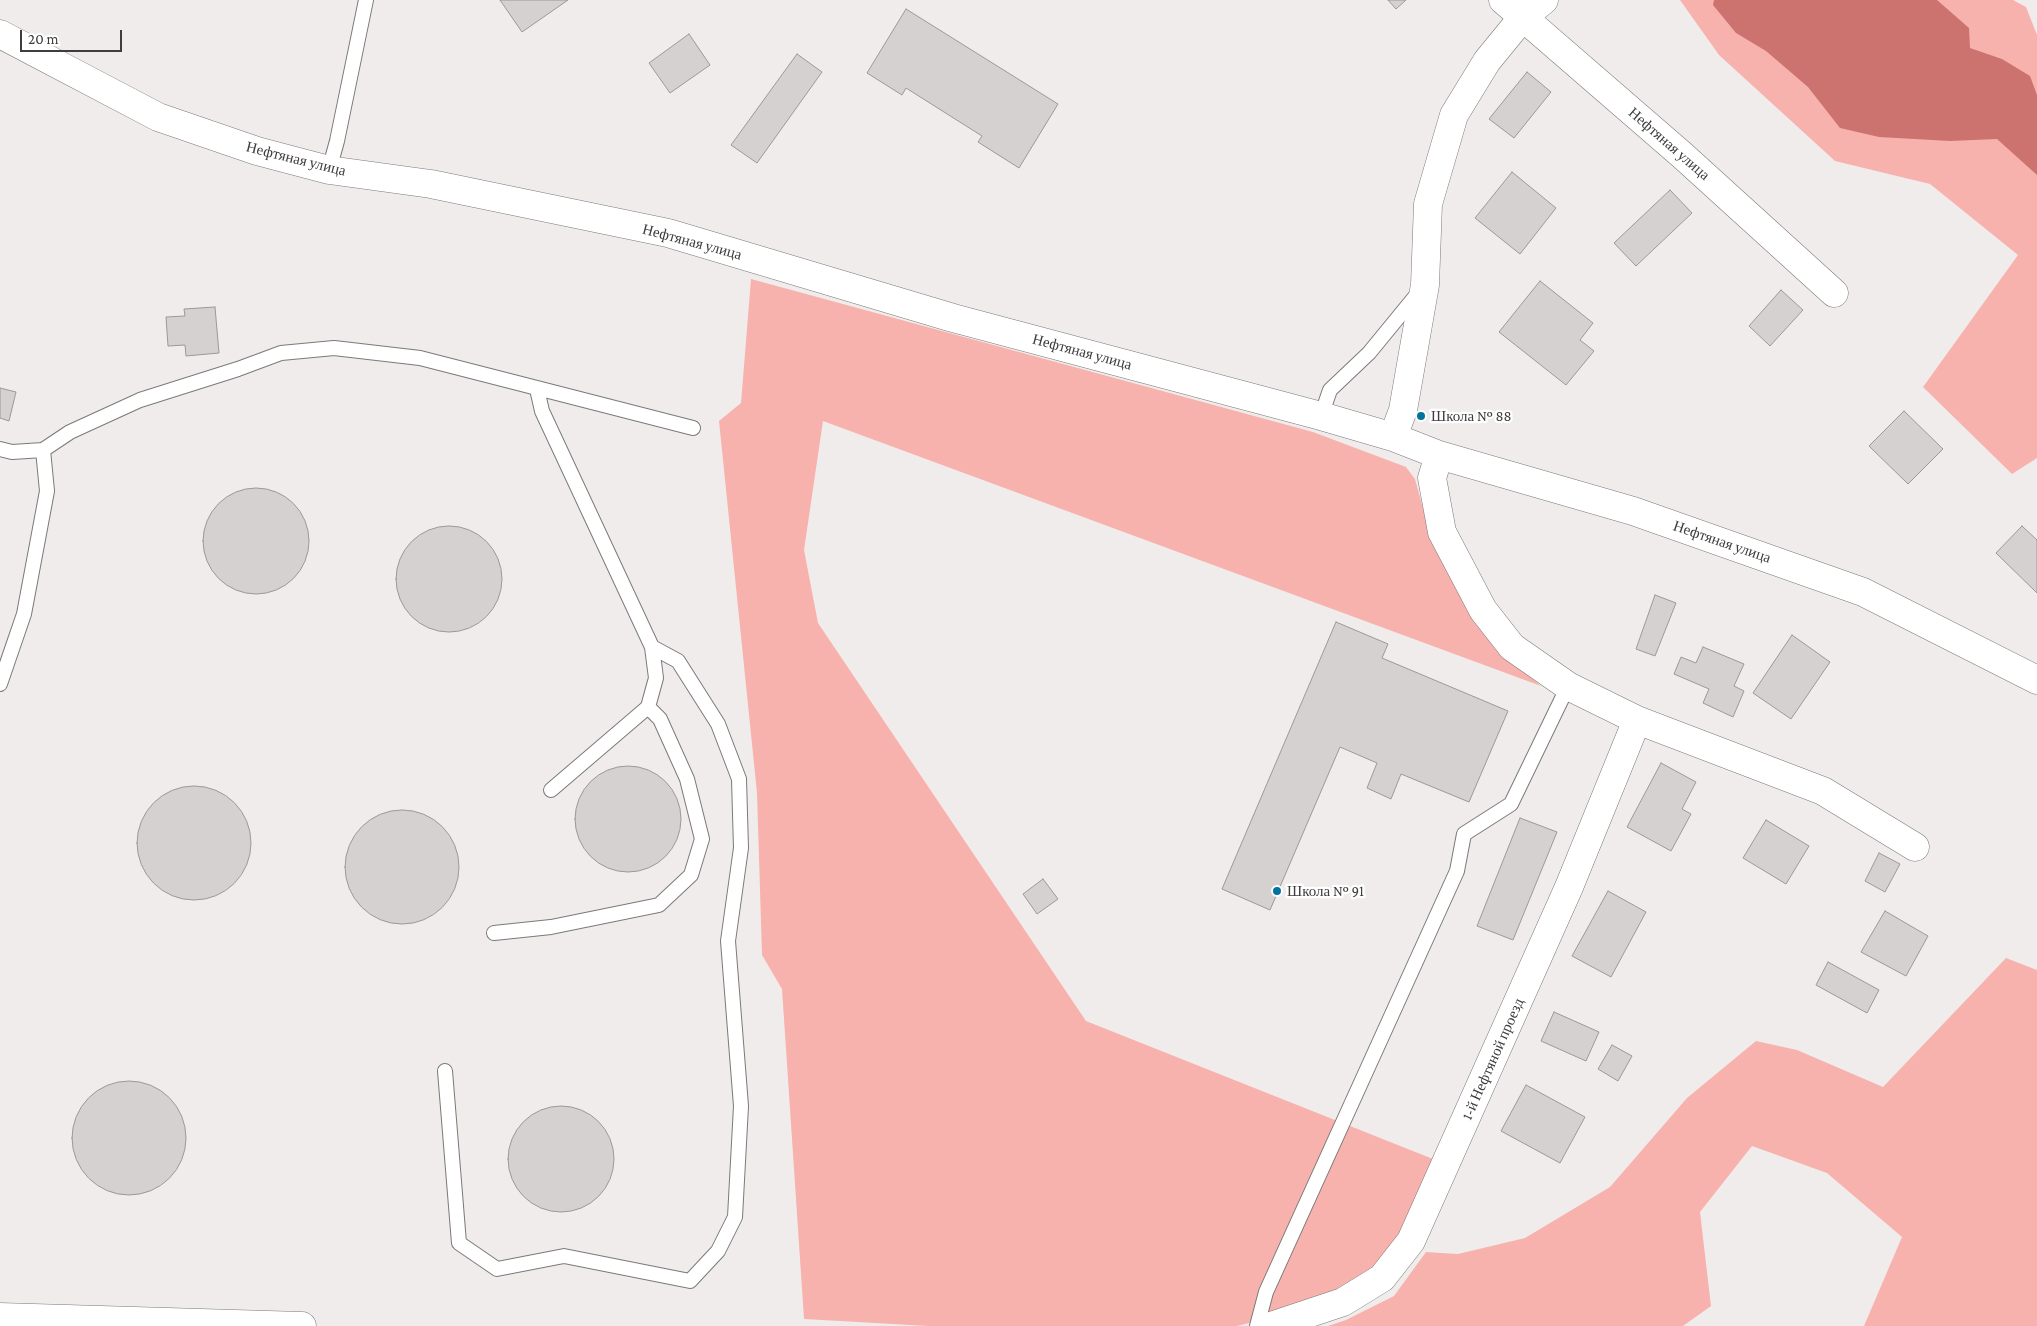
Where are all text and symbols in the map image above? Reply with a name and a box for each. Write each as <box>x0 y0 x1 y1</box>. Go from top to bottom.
scale bar <box>22 20 125 52</box>
text: 20 m <box>28 31 59 47</box>
street label: Нефтяная улица <box>1625 104 1713 184</box>
street label: Нефтяная улица <box>244 138 348 180</box>
street label: Нефтяная улица <box>640 220 744 264</box>
street label: Нефтяная улица <box>1030 330 1134 374</box>
place label: Школа № 88 <box>1431 407 1512 425</box>
marker: Школа № 88 <box>1415 410 1427 422</box>
street label: Нефтяная улица <box>1671 517 1773 567</box>
place label: Школа № 91 <box>1287 882 1364 900</box>
marker: Школа № 91 <box>1271 885 1283 897</box>
street label: 1-й Нефтяной проезд <box>1458 995 1528 1123</box>

